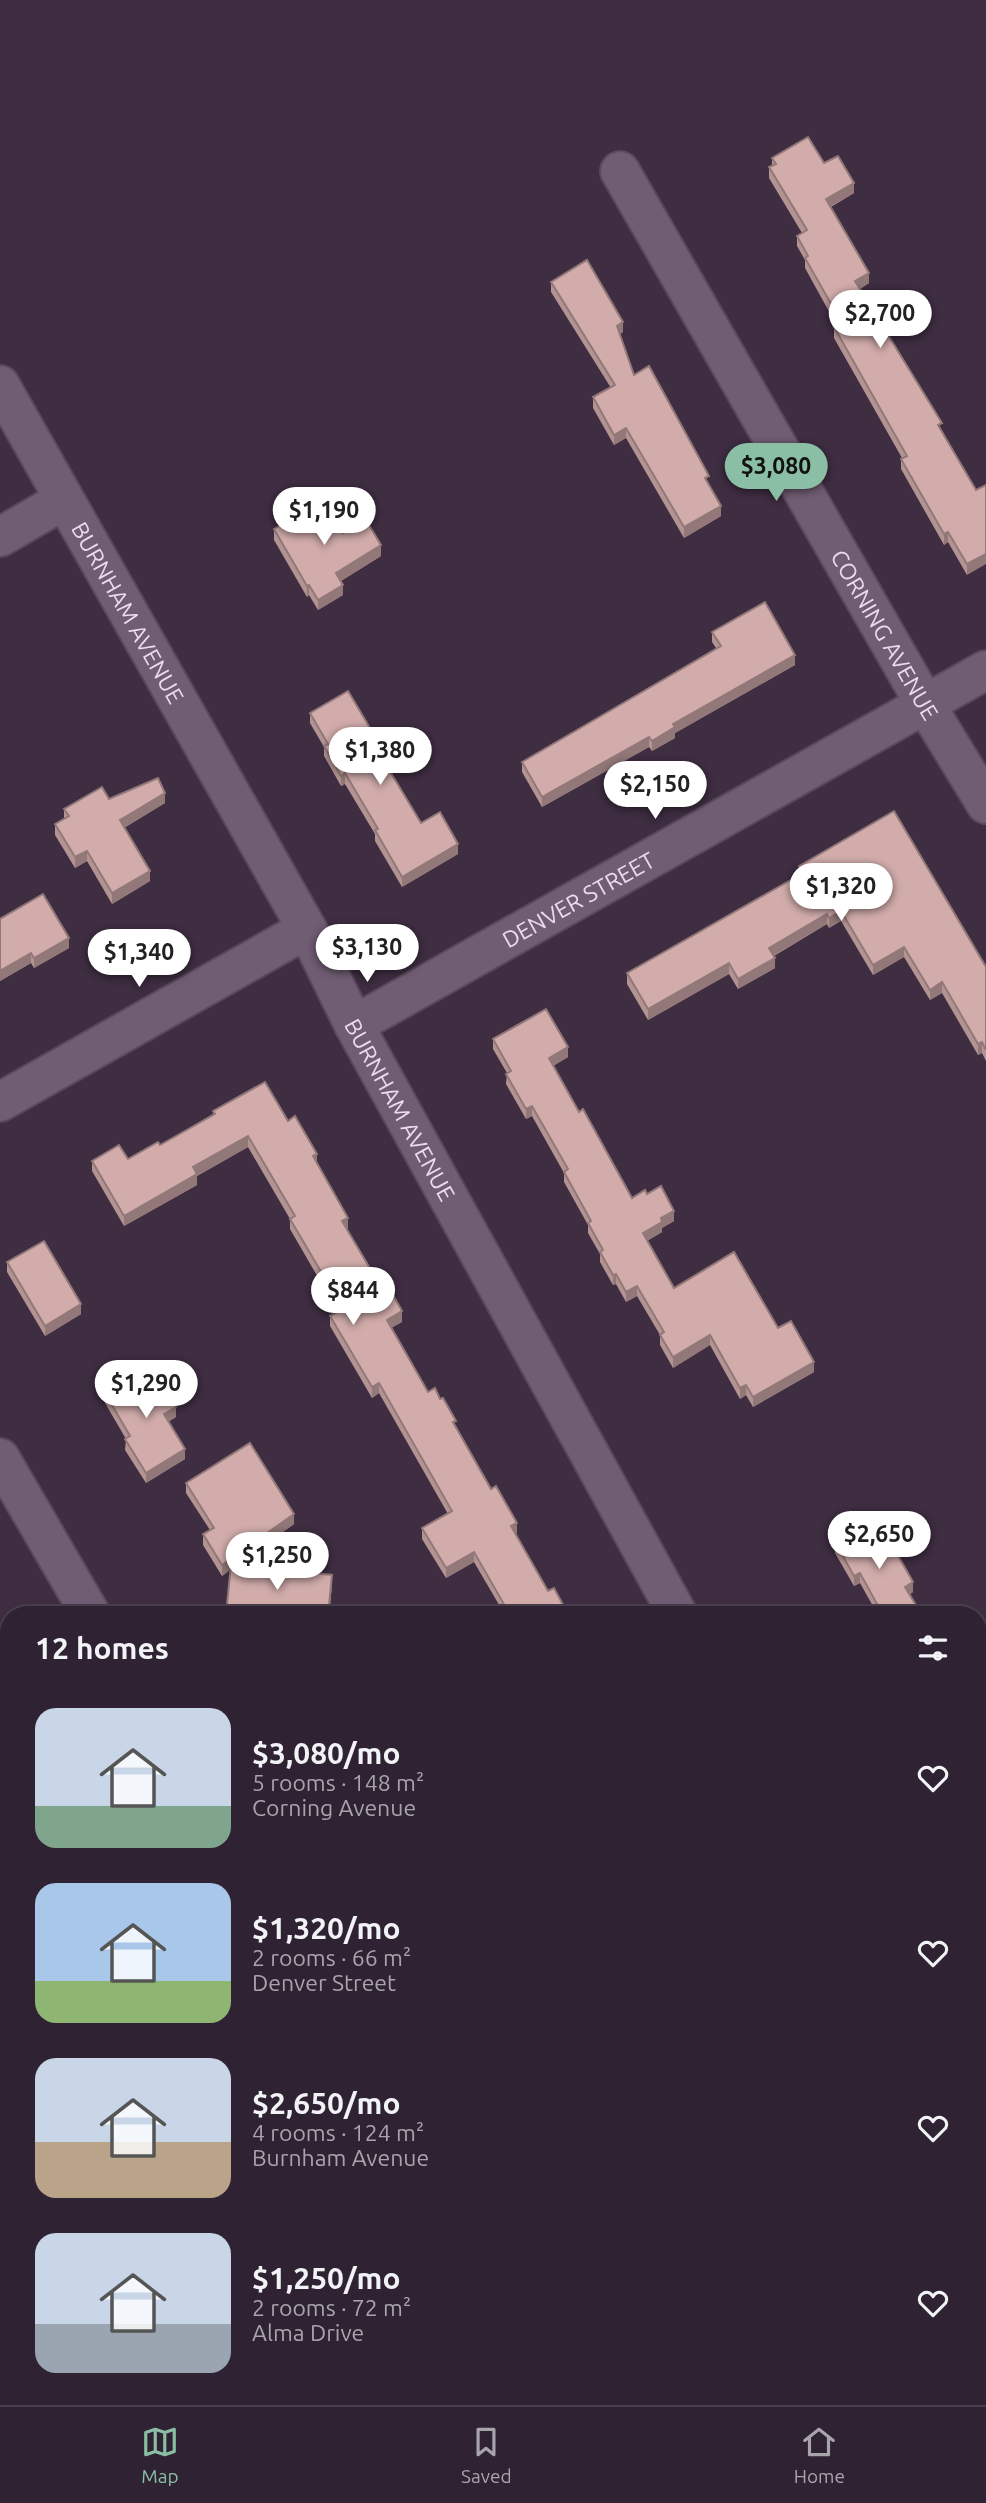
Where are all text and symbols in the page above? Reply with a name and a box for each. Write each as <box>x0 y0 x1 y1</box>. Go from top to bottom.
pin: $2,700 <box>823 290 937 350</box>
text: $2,700 <box>845 300 915 325</box>
pin: $3,080 <box>719 444 833 503</box>
text: $3,080 <box>741 453 811 478</box>
pin: $1,190 <box>267 488 381 547</box>
text: $1,190 <box>289 497 359 522</box>
street label: BURNHAM AVENUE <box>67 517 189 707</box>
street label: CORNING AVENUE <box>827 545 944 724</box>
pin: $1,380 <box>323 728 437 787</box>
text: $1,380 <box>345 737 415 762</box>
pin: $2,150 <box>598 762 712 821</box>
text: $2,150 <box>620 771 690 796</box>
street label: DENVER STREET <box>498 846 659 952</box>
pin: $1,320 <box>784 864 898 923</box>
text: $1,320 <box>806 873 876 898</box>
pin: $3,130 <box>310 925 424 984</box>
pin: $1,340 <box>82 930 196 989</box>
text: $3,130 <box>332 934 402 959</box>
text: $1,340 <box>104 939 174 964</box>
street label: BURNHAM AVENUE <box>340 1014 460 1205</box>
pin: $844 <box>312 1268 394 1327</box>
text: $844 <box>327 1277 379 1302</box>
pin: $1,290 <box>89 1360 203 1420</box>
text: $1,290 <box>111 1370 181 1395</box>
pin: $2,650 <box>822 1512 936 1571</box>
text: $2,650 <box>844 1521 914 1546</box>
pin: $1,250 <box>220 1532 334 1592</box>
text: $1,250 <box>242 1542 312 1567</box>
icon: filters <box>914 1629 952 1667</box>
text: 12 homes <box>35 1631 169 1665</box>
icon: home <box>91 1736 175 1820</box>
text: $3,080/mo <box>252 1736 401 1770</box>
icon: heart <box>914 1759 952 1797</box>
text: 5 rooms · 148 m² <box>252 1770 424 1795</box>
text: Corning Avenue <box>252 1795 416 1820</box>
icon: home <box>91 1911 175 1995</box>
text: $1,320/mo <box>252 1911 401 1945</box>
icon: heart <box>914 1934 952 1972</box>
text: 2 rooms · 66 m² <box>252 1945 411 1970</box>
text: Denver Street <box>252 1970 396 1995</box>
icon: home <box>91 2086 175 2170</box>
text: $2,650/mo <box>252 2086 401 2120</box>
icon: heart <box>914 2109 952 2147</box>
text: 4 rooms · 124 m² <box>252 2120 424 2145</box>
text: Burnham Avenue <box>252 2145 429 2170</box>
icon: home <box>91 2261 175 2345</box>
text: $1,250/mo <box>252 2261 401 2295</box>
icon: heart <box>914 2284 952 2322</box>
text: 2 rooms · 72 m² <box>252 2295 411 2320</box>
text: Alma Drive <box>252 2320 364 2345</box>
tab: Map <box>141 2423 179 2487</box>
tab: Saved <box>461 2423 512 2487</box>
tab: Home <box>794 2423 845 2487</box>

